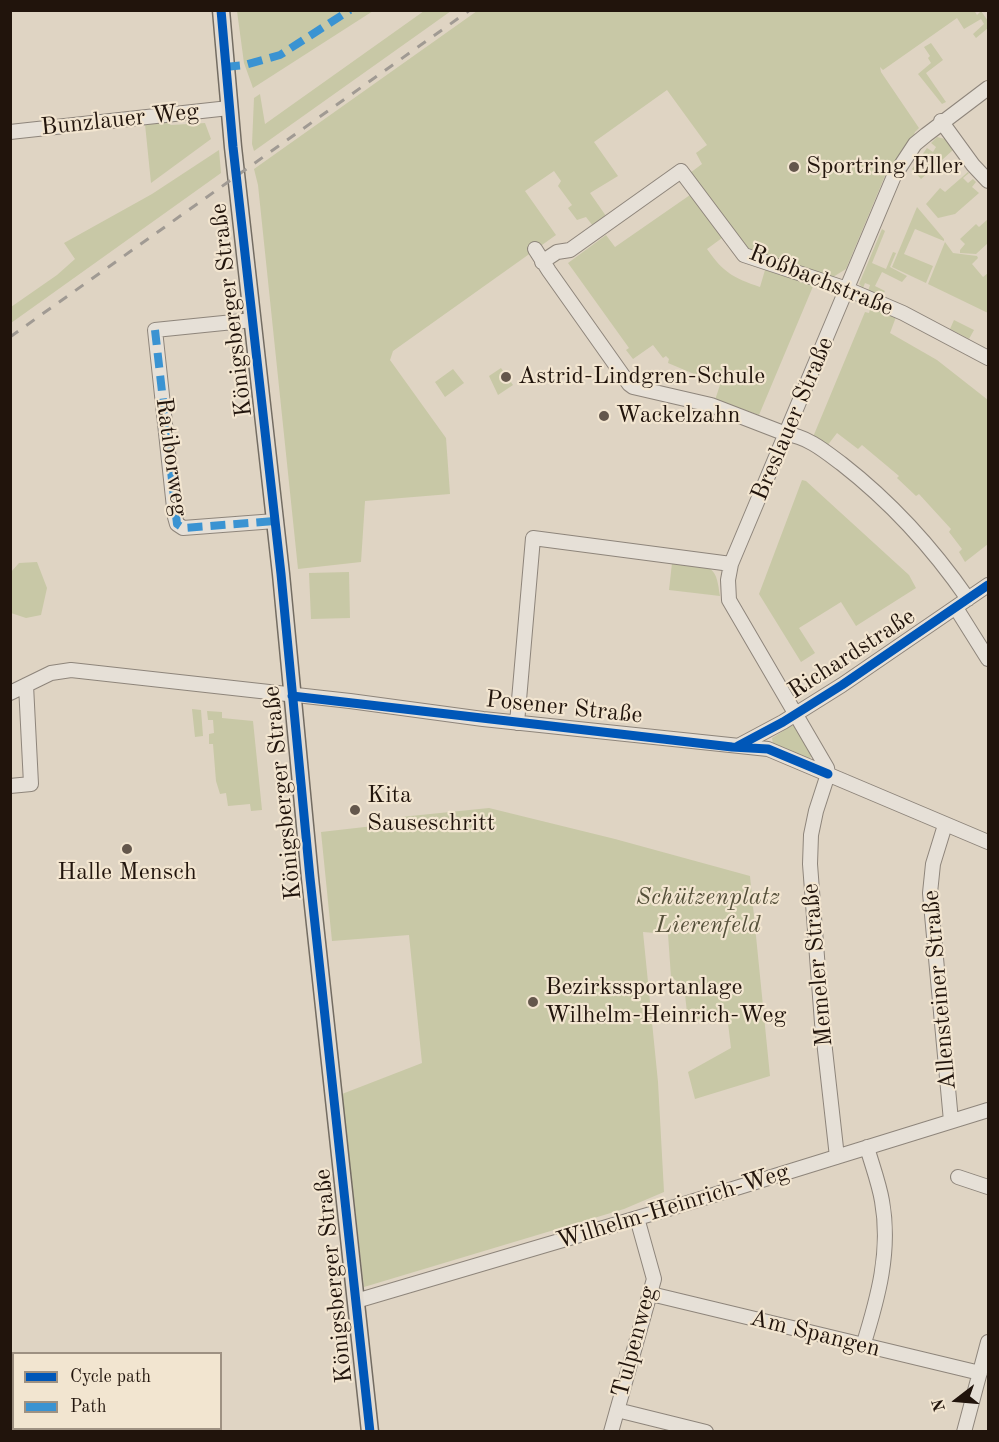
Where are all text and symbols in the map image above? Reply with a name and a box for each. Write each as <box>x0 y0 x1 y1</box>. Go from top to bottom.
street label: Bunzlauer Weg <box>39 97 201 143</box>
place label: Sportring Eller <box>806 153 963 181</box>
marker: Sportring Eller <box>787 160 801 174</box>
street label: Königsberger Straße <box>205 201 259 419</box>
street label: Roßbachstraße <box>744 239 898 323</box>
street label: Breslauer Straße <box>746 333 840 505</box>
place label: Astrid-Lindgren-Schule <box>518 363 765 391</box>
marker: Astrid-Lindgren-Schule <box>499 370 513 384</box>
street label: Ratiborweg <box>148 396 194 518</box>
place label: Wackelzahn <box>616 402 740 430</box>
marker: Wackelzahn <box>597 409 611 423</box>
street label: Richardstraße <box>783 602 921 706</box>
street label: Königsberger Straße <box>257 684 309 902</box>
street label: Posener Straße <box>484 685 644 731</box>
place label: Kita Sauseschritt <box>367 782 495 838</box>
marker: Kita Sauseschritt <box>348 803 362 817</box>
marker: Halle Mensch <box>120 842 134 856</box>
place label: Halle Mensch <box>57 859 197 887</box>
street label: Memeler Straße <box>797 882 839 1048</box>
park label: Schützenplatz Lierenfeld <box>636 884 780 940</box>
street label: Allensteiner Straße <box>917 889 963 1091</box>
place label: Bezirkssportanlage Wilhelm-Heinrich-Weg <box>545 974 786 1030</box>
marker: Bezirkssportanlage Wilhelm-Heinrich-Weg <box>526 995 540 1009</box>
street label: Wilhelm-Heinrich-Weg <box>553 1158 793 1256</box>
street label: Königsberger Straße <box>308 1167 360 1385</box>
street label: Tulpenweg <box>606 1283 664 1401</box>
street label: Am Spangen <box>747 1304 883 1364</box>
legend <box>12 1352 222 1430</box>
text: Cycle path <box>70 1368 151 1386</box>
north arrow <box>927 1370 987 1430</box>
text: N <box>930 1397 949 1413</box>
text: Path <box>70 1398 106 1416</box>

